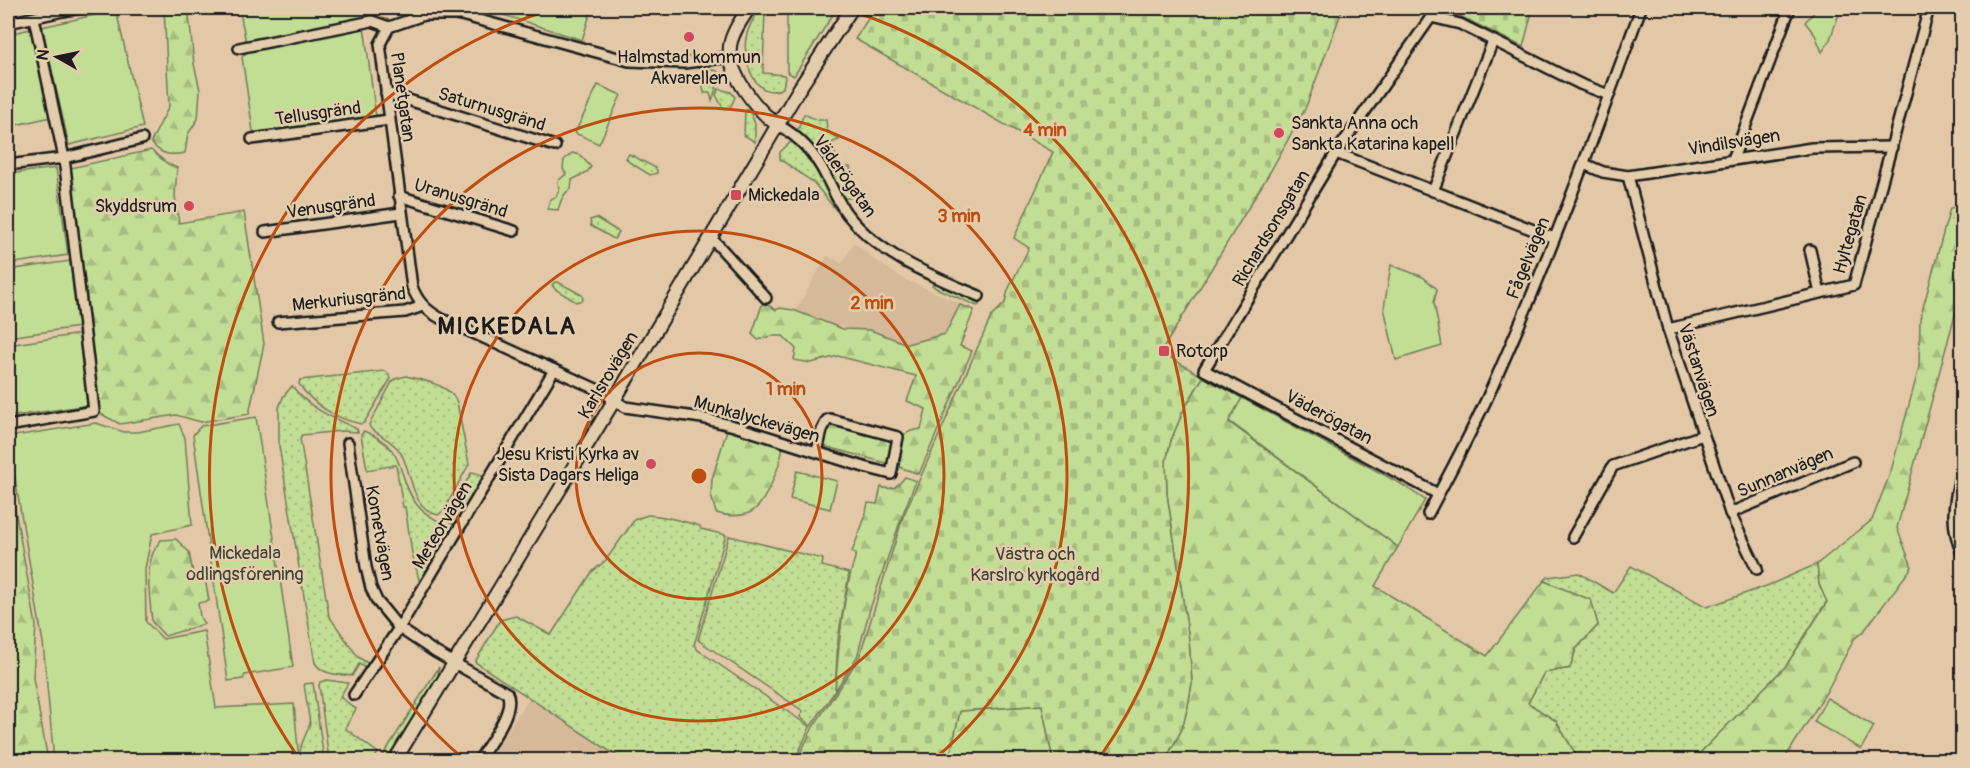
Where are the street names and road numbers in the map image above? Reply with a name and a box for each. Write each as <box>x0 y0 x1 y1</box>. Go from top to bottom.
street label: Planetgatan <box>385 51 420 143</box>
street label: Saturnusgränd <box>435 82 548 137</box>
street label: Tellusgränd <box>274 96 363 131</box>
street label: Vindilsvägen <box>1686 124 1782 161</box>
street label: Väderögatan <box>808 131 881 222</box>
street label: Richardsonsgatan <box>1228 166 1315 291</box>
street label: Uranusgränd <box>411 173 510 224</box>
street label: Venusgränd <box>285 189 377 224</box>
street label: Hyltegatan <box>1828 192 1873 277</box>
street label: Fågelvägen <box>1502 214 1555 303</box>
street label: Merkuriusgränd <box>291 282 407 317</box>
street label: Västanvägen <box>1673 320 1724 420</box>
street label: Karlsrovägen <box>573 327 644 423</box>
street label: Väderögatan <box>1281 385 1376 450</box>
street label: Munkalyckevägen <box>691 391 823 448</box>
street label: Sunnanvägen <box>1734 442 1837 503</box>
street label: Meteorvägen <box>407 477 478 573</box>
street label: Kometvägen <box>360 484 399 583</box>

